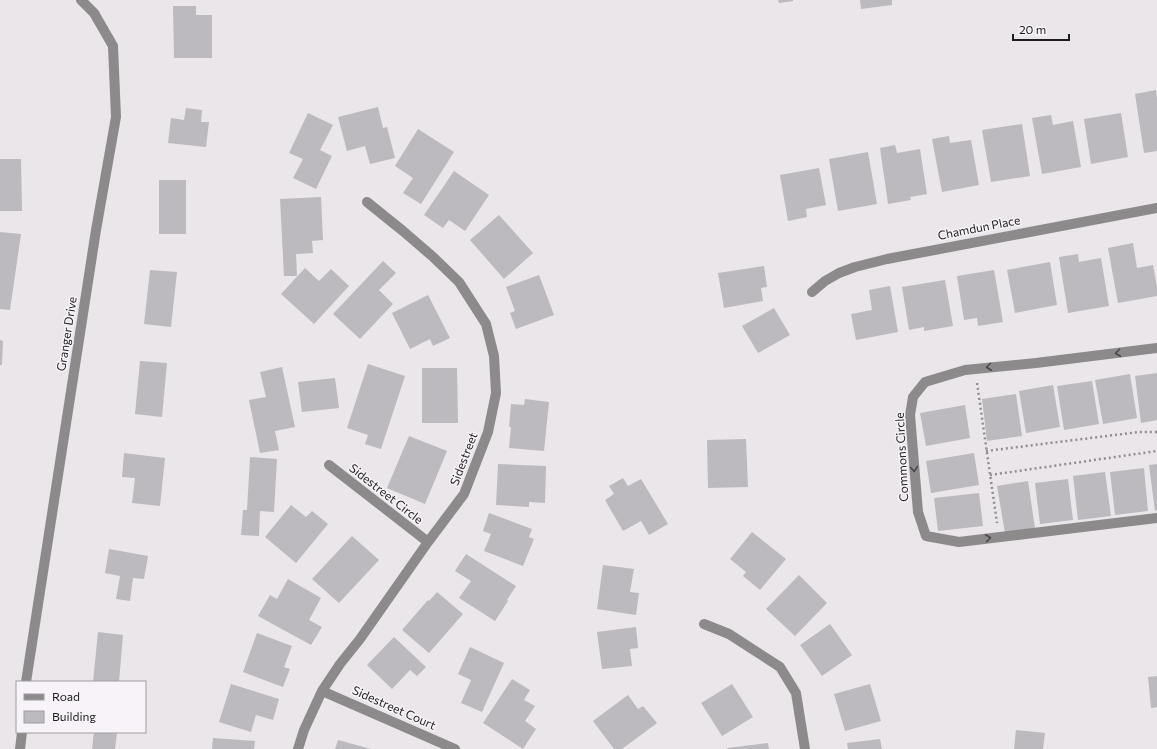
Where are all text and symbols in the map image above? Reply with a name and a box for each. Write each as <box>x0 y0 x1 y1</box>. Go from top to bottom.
scale bar <box>1013 16 1069 42</box>
text: 20 m <box>1019 22 1046 36</box>
street label: Chamdun Place <box>936 212 1021 242</box>
street label: Granger Drive <box>53 296 79 372</box>
one-way arrow <box>1115 348 1121 357</box>
one-way arrow <box>986 363 992 372</box>
street label: Commons Circle <box>892 412 910 502</box>
street label: Sidestreet <box>447 430 480 487</box>
street label: Sidestreet Circle <box>347 460 426 526</box>
one-way arrow <box>909 466 918 472</box>
one-way arrow <box>985 534 991 543</box>
legend <box>16 681 146 733</box>
street label: Sidestreet Court <box>350 682 438 732</box>
text: Road <box>52 689 80 703</box>
text: Building <box>52 709 96 723</box>

